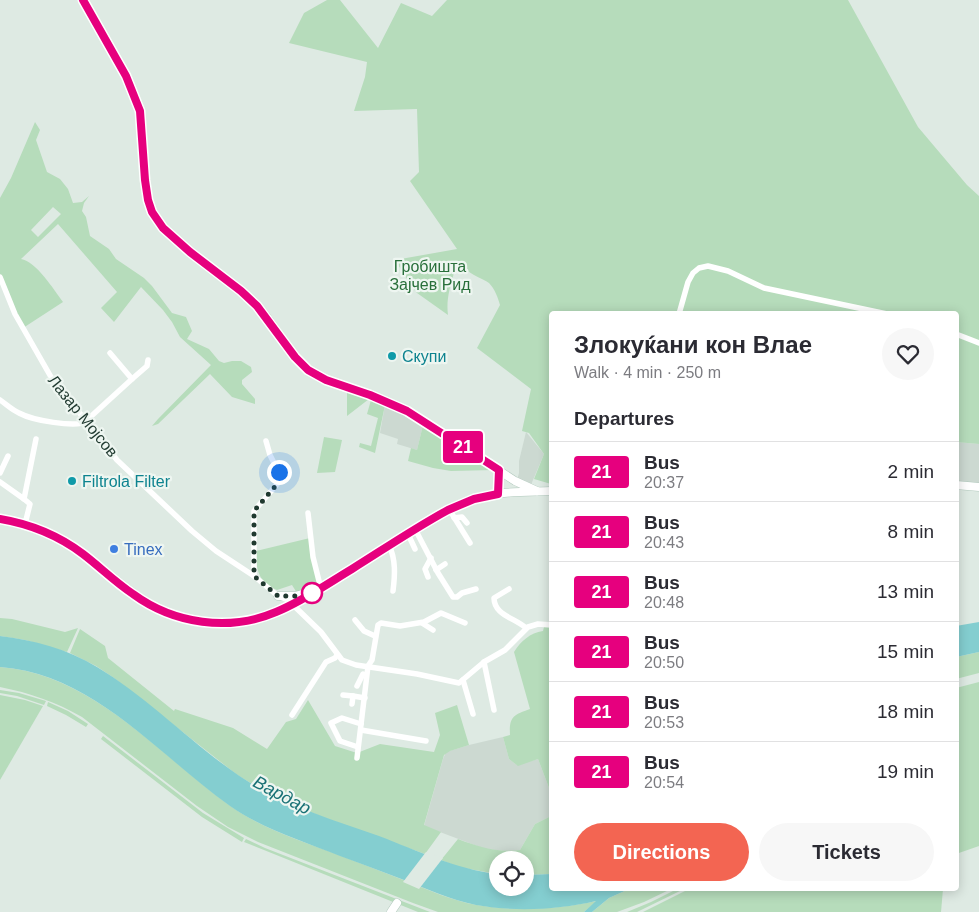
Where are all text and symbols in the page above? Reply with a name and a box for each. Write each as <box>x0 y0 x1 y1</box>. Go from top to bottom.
park label: Гробишта Зајчев Рид <box>389 258 471 293</box>
button: heart <box>882 328 934 380</box>
text: Злокуќани кон Влае <box>574 331 812 358</box>
place label: Скупи <box>402 348 446 365</box>
marker: Скупи <box>386 350 398 362</box>
text: Walk · 4 min · 250 m <box>574 364 721 381</box>
street label: Лазар Мојсов <box>45 372 121 460</box>
text: Departures <box>574 408 674 429</box>
line badge: 21 <box>440 431 486 463</box>
text: 21 <box>453 437 473 457</box>
text: Bus <box>644 452 680 473</box>
your location <box>267 460 292 485</box>
text: 2 min <box>888 461 934 482</box>
text: 21 <box>591 462 612 482</box>
place label: Filtrola Filter <box>82 473 171 490</box>
text: 20:37 <box>644 474 684 491</box>
marker: Filtrola Filter <box>66 475 78 487</box>
text: Bus <box>644 512 680 533</box>
text: 8 min <box>888 521 934 542</box>
text: 21 <box>591 522 612 542</box>
text: 20:43 <box>644 534 684 551</box>
place label: Tinex <box>124 541 163 558</box>
marker: Tinex <box>108 543 120 555</box>
text: Bus <box>644 572 680 593</box>
text: 13 min <box>877 581 934 602</box>
unlabelled marker <box>301 582 323 604</box>
text: 21 <box>591 582 612 602</box>
text: 20:48 <box>644 594 684 611</box>
text: Bus <box>644 632 680 653</box>
text: 15 min <box>877 641 934 662</box>
text: 21 <box>591 642 612 662</box>
text: 20:50 <box>644 654 684 671</box>
text: Bus <box>644 692 680 713</box>
text: 18 min <box>877 701 934 722</box>
text: 21 <box>591 702 612 722</box>
text: 20:53 <box>644 714 684 731</box>
text: Bus <box>644 752 680 773</box>
text: 19 min <box>877 761 934 782</box>
text: 21 <box>591 762 612 782</box>
water label: Вардар <box>250 772 314 818</box>
text: 20:54 <box>644 774 684 791</box>
button: Directions <box>574 823 749 881</box>
button: Tickets <box>759 823 934 881</box>
map controls <box>489 851 534 896</box>
button: locate <box>489 851 534 896</box>

